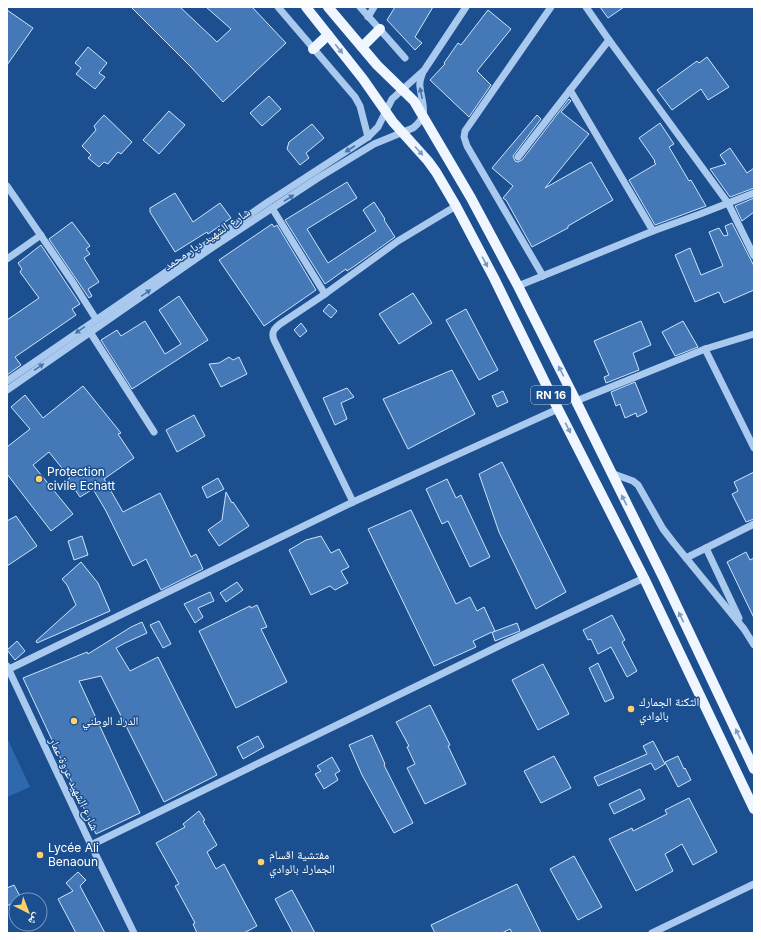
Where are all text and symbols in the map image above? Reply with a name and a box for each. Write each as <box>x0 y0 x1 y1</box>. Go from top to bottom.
one-way arrow <box>334 43 343 54</box>
one-way arrow <box>418 87 424 99</box>
one-way arrow <box>344 145 356 152</box>
one-way arrow <box>414 146 423 155</box>
one-way arrow <box>283 194 295 201</box>
street label: شارع الشهيد دبار محمد <box>161 204 253 274</box>
one-way arrow <box>482 256 489 268</box>
one-way arrow <box>141 289 151 297</box>
one-way arrow <box>74 326 85 334</box>
one-way arrow <box>34 363 44 371</box>
one-way arrow <box>557 365 564 376</box>
road number: RN 16 <box>531 386 571 404</box>
one-way arrow <box>565 423 571 434</box>
place label: Protection civile Echatt <box>47 464 115 493</box>
marker: Protection civile Echatt <box>34 474 44 484</box>
one-way arrow <box>621 494 627 506</box>
one-way arrow <box>678 611 685 622</box>
place label: الثكنة الجمارك بالوادي <box>639 694 699 726</box>
marker: الثكنة الجمارك بالوادي <box>626 704 636 714</box>
place label: الدرك الوطني <box>82 713 139 731</box>
marker: الدرك الوطني <box>69 716 79 726</box>
one-way arrow <box>735 728 741 739</box>
street label: شارع الشهيد عروة عمار <box>45 734 103 833</box>
place label: Lycée Ali Benaoun <box>48 840 99 869</box>
place label: مفتشية اقسام الجمارك بالوادي <box>269 847 335 879</box>
marker: Lycée Ali Benaoun <box>35 850 45 860</box>
marker: مفتشية اقسام الجمارك بالوادي <box>256 857 266 867</box>
north arrow <box>8 892 48 932</box>
text: ش <box>25 910 44 929</box>

